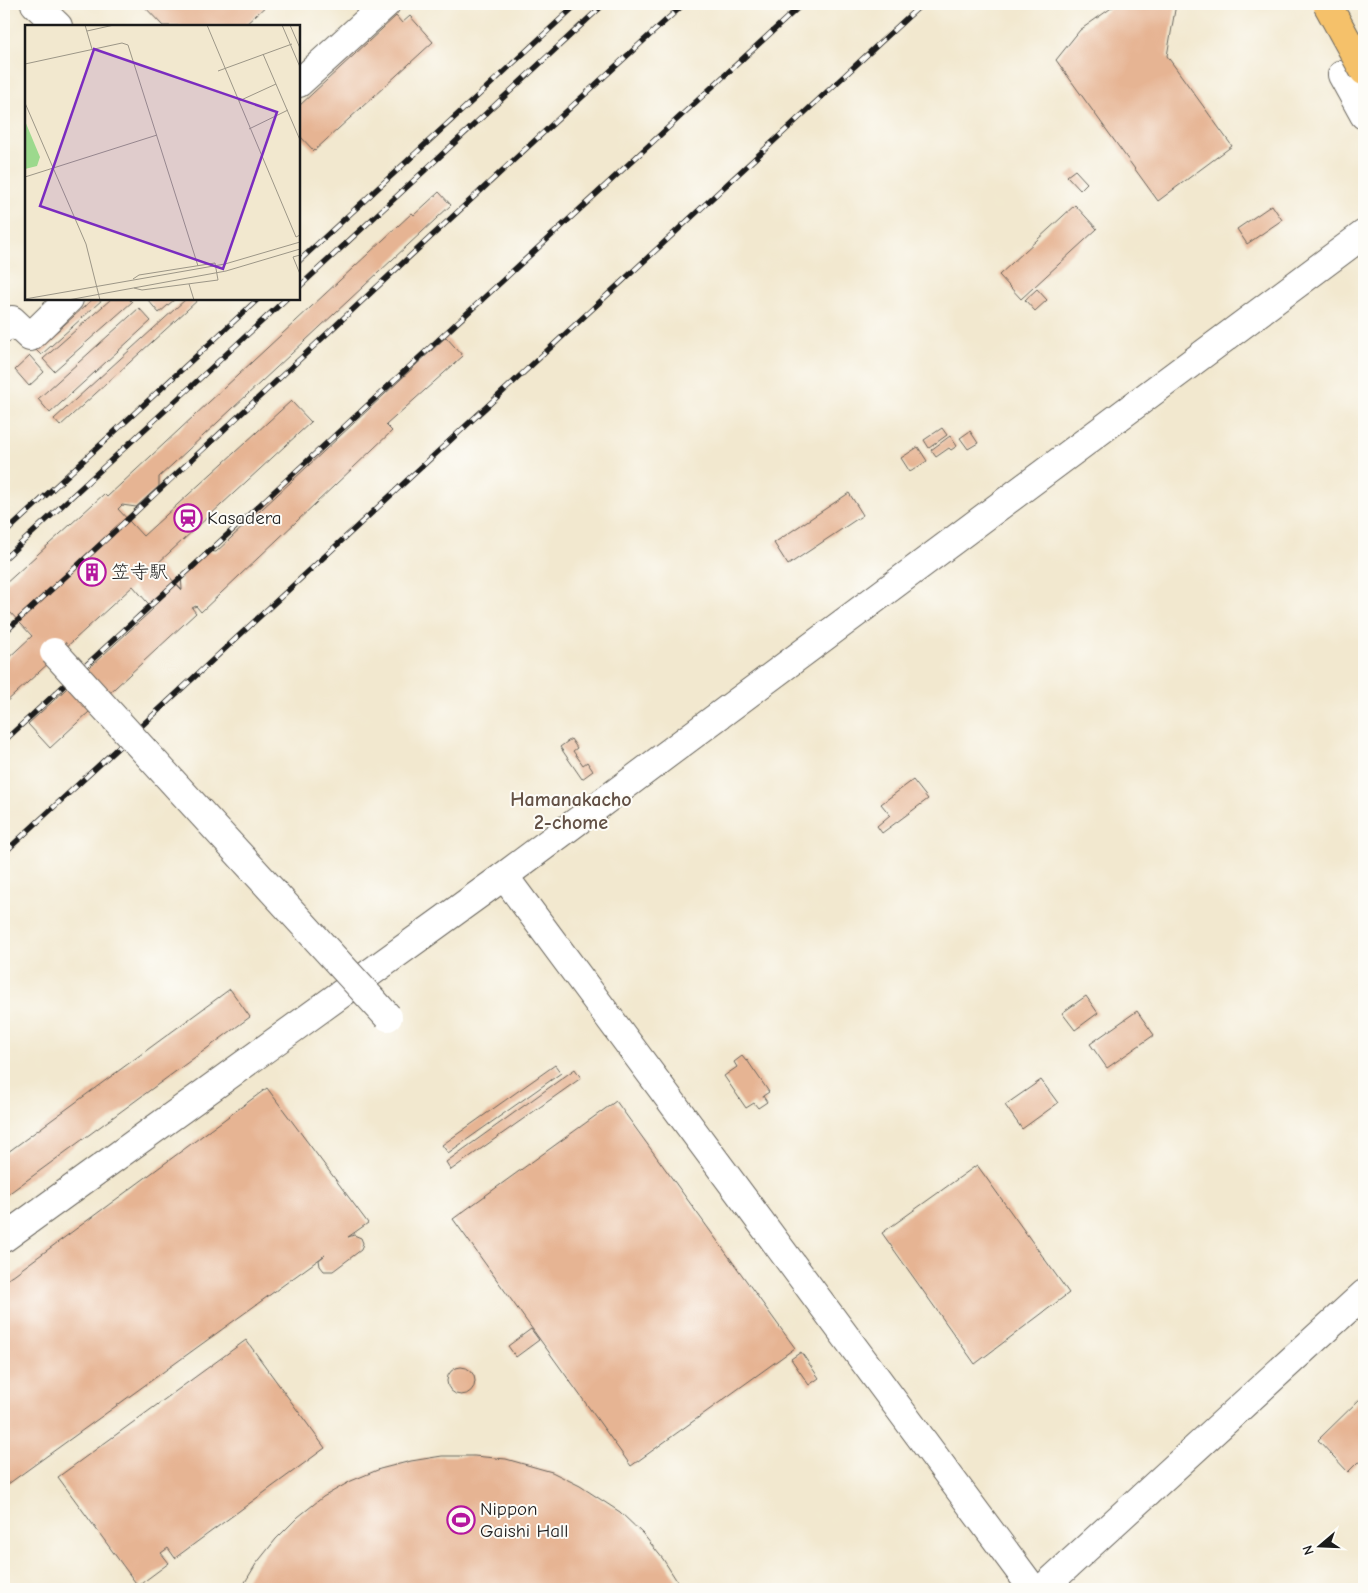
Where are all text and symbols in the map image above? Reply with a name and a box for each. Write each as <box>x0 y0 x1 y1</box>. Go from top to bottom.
inset map <box>25 25 300 300</box>
station icon: Kasadera <box>173 503 203 533</box>
place label: Kasadera <box>207 507 282 529</box>
building icon: 笠寺駅 <box>77 557 107 587</box>
place label: 笠寺駅 <box>111 561 168 583</box>
district label: Hamanakacho 2-chome <box>510 788 632 834</box>
place label: Nippon Gaishi Hall <box>480 1498 568 1542</box>
sports icon: Nippon Gaishi Hall <box>446 1505 476 1535</box>
north arrow <box>1296 1520 1346 1570</box>
text: N <box>1299 1543 1318 1557</box>

